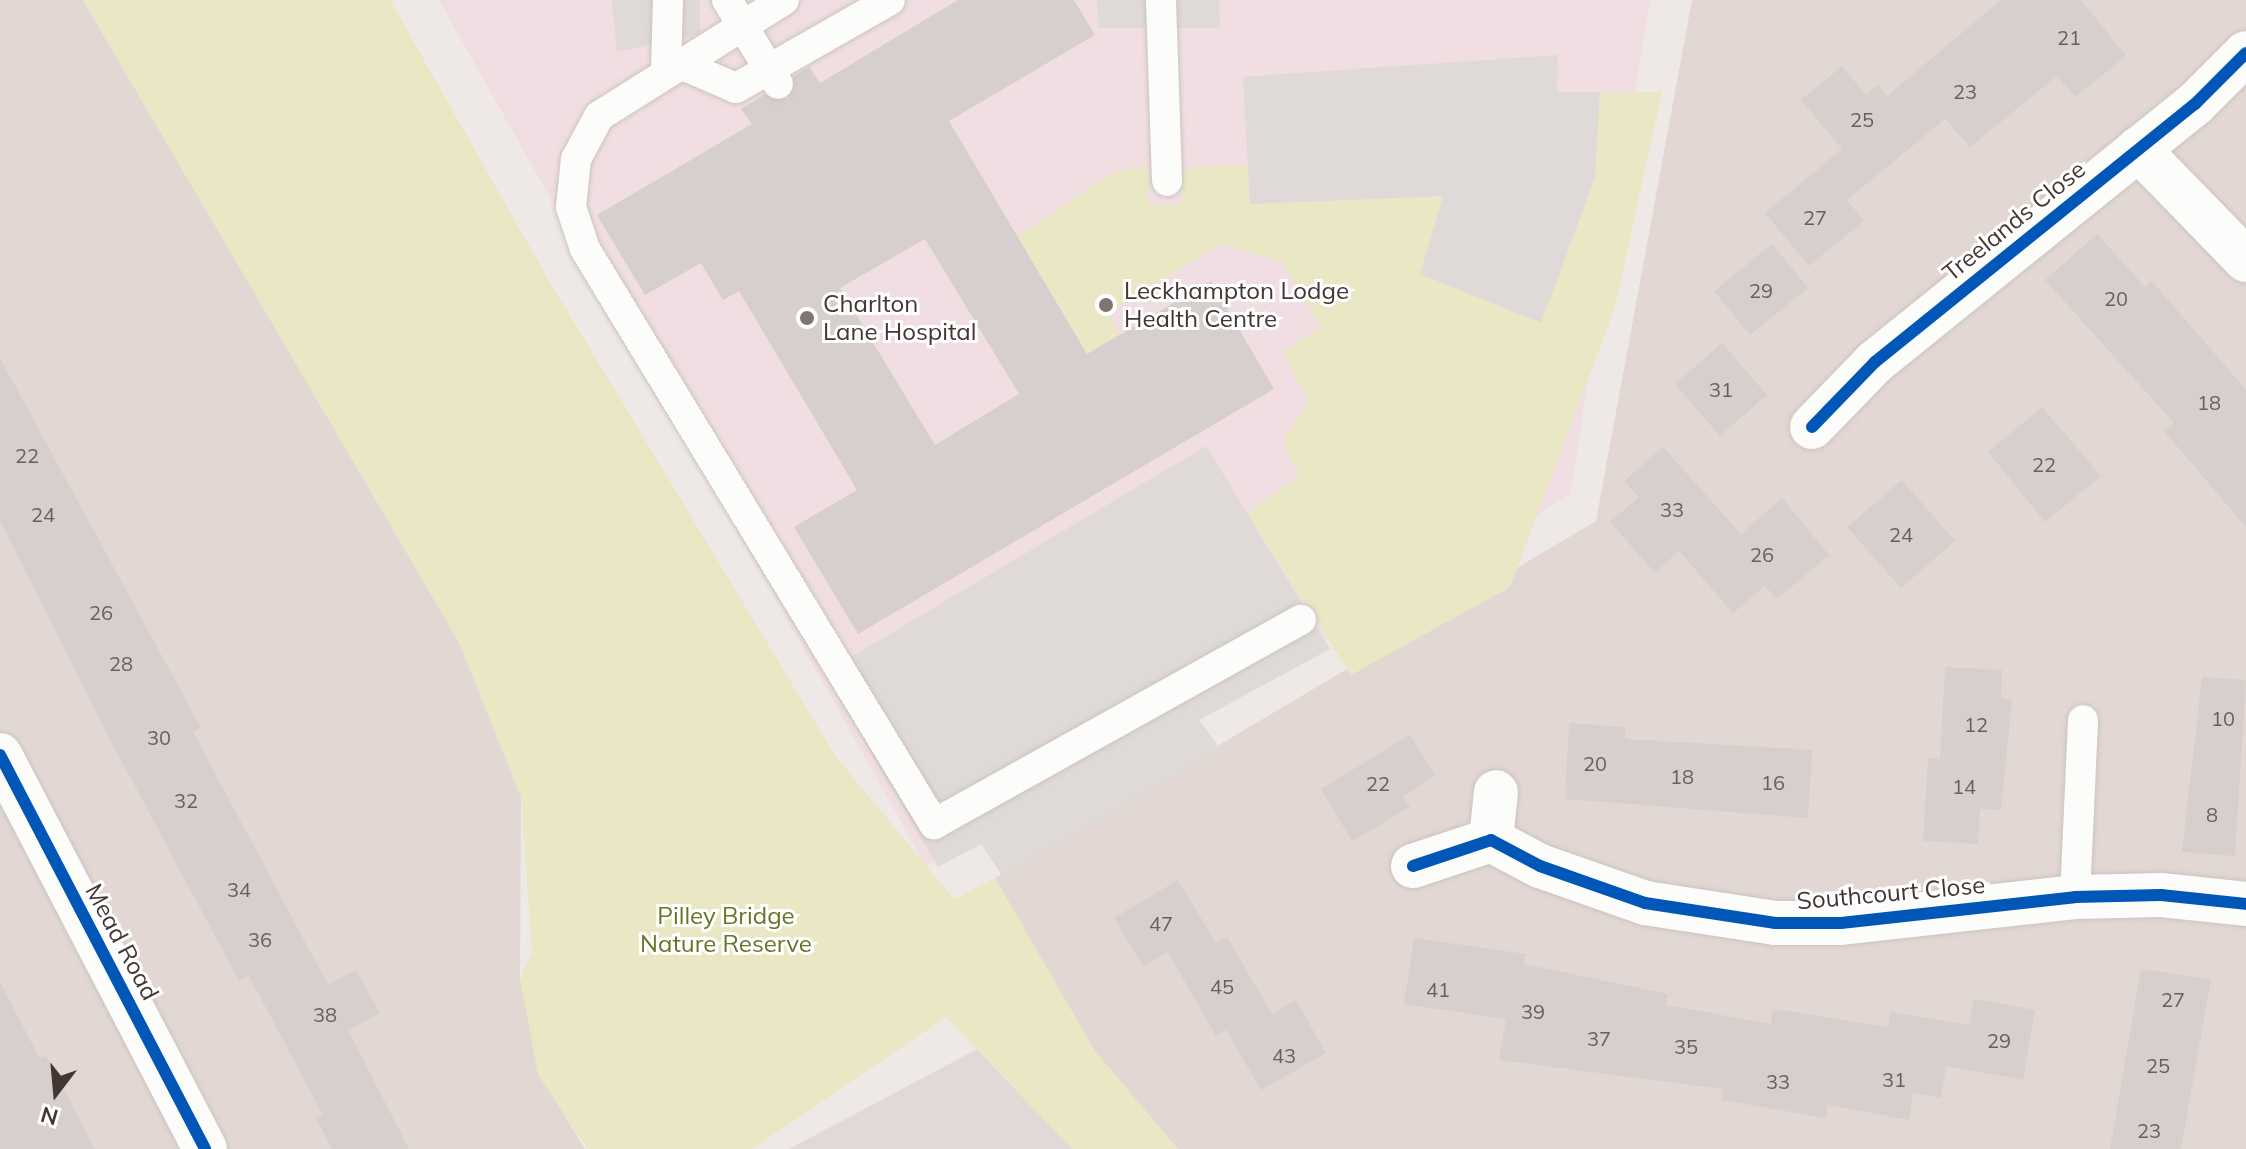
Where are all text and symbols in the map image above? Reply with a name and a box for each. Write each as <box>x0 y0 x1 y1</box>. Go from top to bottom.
house number: 21 <box>2057 25 2081 49</box>
house number: 23 <box>1953 79 1977 103</box>
house number: 25 <box>1850 107 1874 131</box>
street label: Treelands Close <box>1937 155 2091 287</box>
house number: 27 <box>1803 205 1827 229</box>
place label: Leckhampton Lodge Health Centre <box>1124 277 1349 333</box>
house number: 29 <box>1749 278 1773 302</box>
house number: 20 <box>2104 286 2128 310</box>
place label: Charlton Lane Hospital <box>823 290 976 346</box>
marker: Leckhampton Lodge Health Centre <box>1095 294 1117 316</box>
marker: Charlton Lane Hospital <box>798 309 816 327</box>
house number: 31 <box>1709 377 1733 401</box>
house number: 18 <box>2197 390 2221 414</box>
house number: 22 <box>15 443 39 467</box>
house number: 22 <box>2032 452 2056 476</box>
house number: 33 <box>1660 497 1684 521</box>
house number: 24 <box>31 502 55 526</box>
house number: 24 <box>1889 522 1913 546</box>
house number: 26 <box>1750 542 1774 566</box>
house number: 26 <box>89 600 113 624</box>
house number: 28 <box>109 651 133 675</box>
house number: 10 <box>2211 706 2235 730</box>
house number: 12 <box>1964 712 1988 736</box>
house number: 30 <box>147 725 171 749</box>
house number: 20 <box>1583 751 1607 775</box>
house number: 18 <box>1670 764 1694 788</box>
house number: 16 <box>1761 770 1785 794</box>
house number: 22 <box>1366 771 1390 795</box>
house number: 14 <box>1952 774 1976 798</box>
house number: 32 <box>174 788 198 812</box>
house number: 8 <box>2206 802 2218 826</box>
street label: Southcourt Close <box>1796 870 1986 916</box>
house number: 34 <box>227 877 251 901</box>
street label: Mead Road <box>79 879 165 1005</box>
park label: Pilley Bridge Nature Reserve <box>640 902 812 958</box>
house number: 47 <box>1149 911 1173 935</box>
house number: 36 <box>248 927 272 951</box>
house number: 45 <box>1210 974 1234 998</box>
house number: 41 <box>1426 977 1450 1001</box>
house number: 27 <box>2161 987 2185 1011</box>
house number: 39 <box>1521 999 1545 1023</box>
house number: 38 <box>313 1002 337 1026</box>
house number: 37 <box>1587 1026 1611 1050</box>
house number: 29 <box>1987 1028 2011 1052</box>
house number: 35 <box>1674 1034 1698 1058</box>
house number: 43 <box>1272 1043 1296 1067</box>
north arrow <box>16 1053 96 1133</box>
house number: 25 <box>2146 1053 2170 1077</box>
house number: 31 <box>1882 1067 1906 1091</box>
house number: 33 <box>1766 1069 1790 1093</box>
text: N <box>38 1100 61 1132</box>
house number: 23 <box>2137 1118 2161 1142</box>

